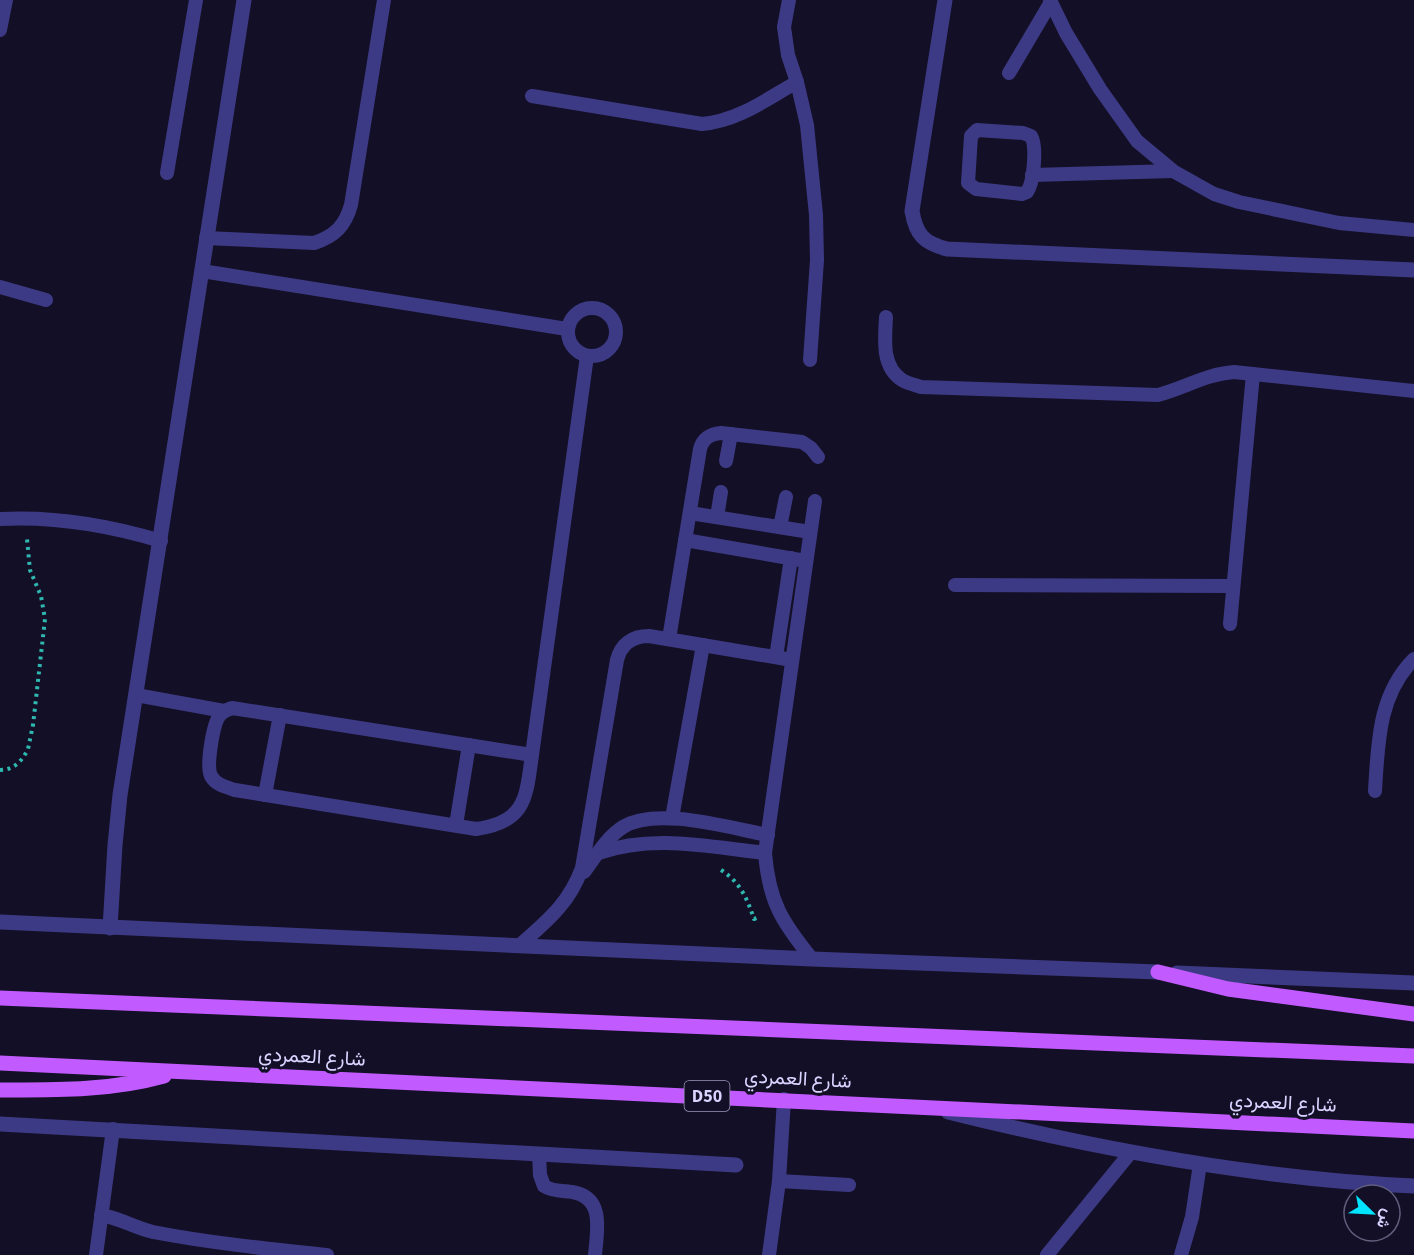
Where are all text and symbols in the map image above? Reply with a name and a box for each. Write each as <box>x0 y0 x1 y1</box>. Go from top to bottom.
street label: شارع العمردي <box>258 1040 366 1076</box>
street label: شارع العمردي <box>744 1062 852 1098</box>
road number: D50 <box>684 1081 730 1111</box>
street label: شارع العمردي <box>1229 1086 1337 1122</box>
north arrow <box>1342 1183 1402 1243</box>
text: ش <box>1371 1205 1399 1232</box>

